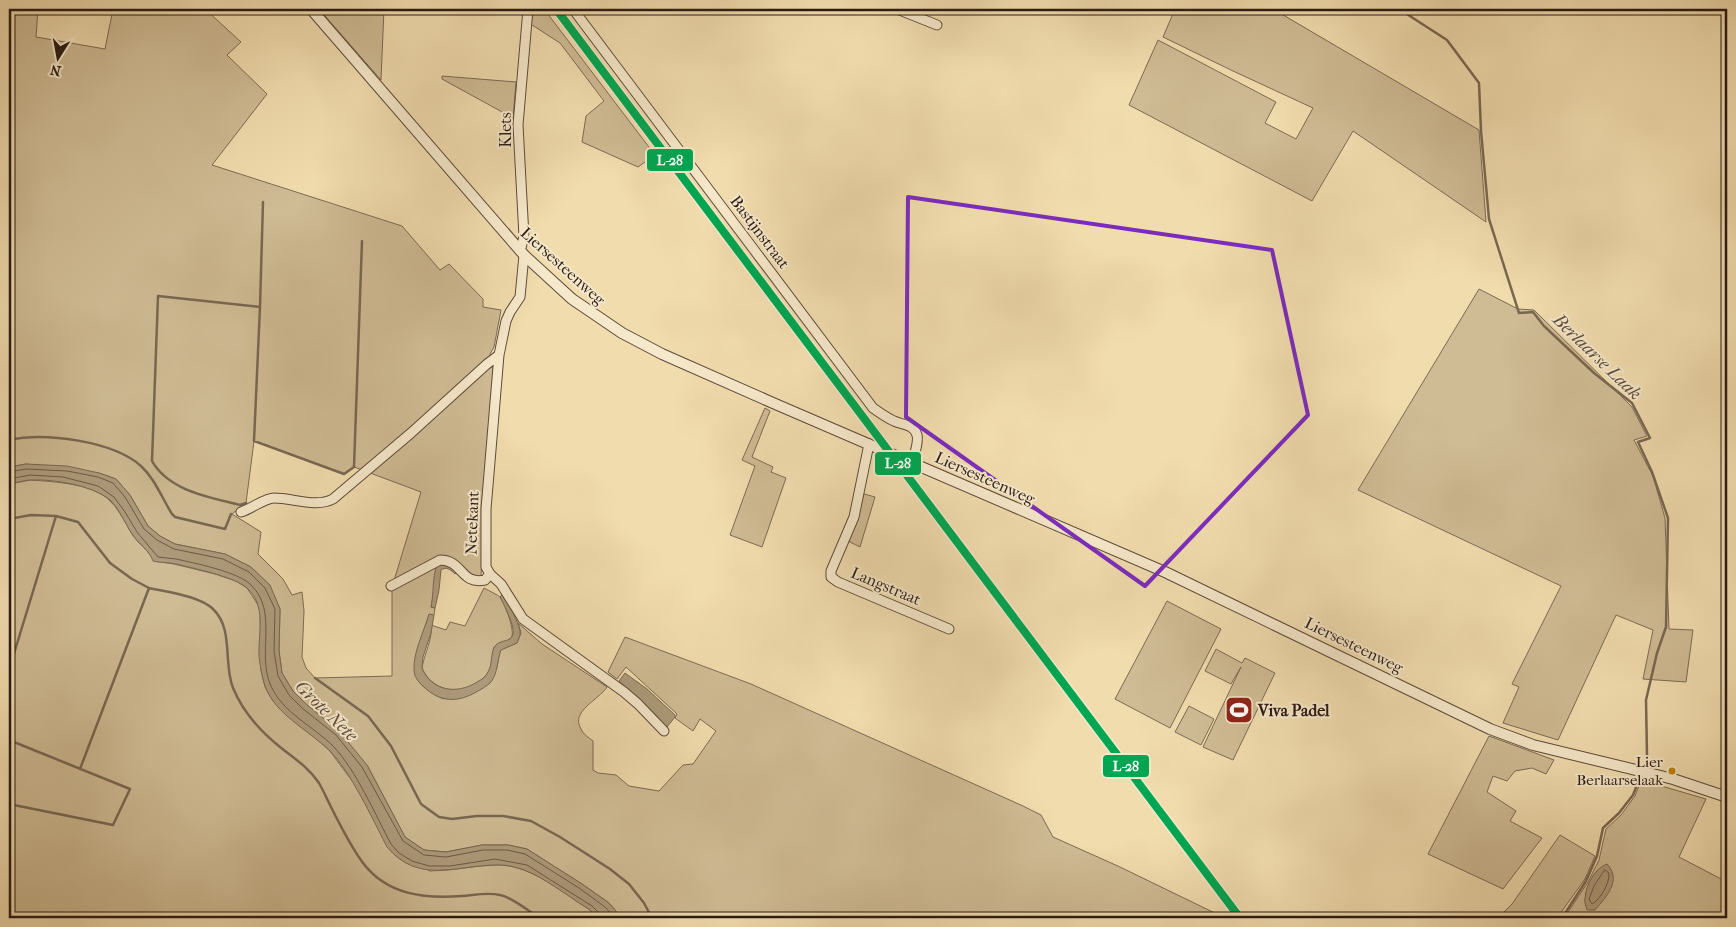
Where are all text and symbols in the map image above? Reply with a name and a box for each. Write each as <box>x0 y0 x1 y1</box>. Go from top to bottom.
north arrow <box>32 32 82 82</box>
text: N <box>48 61 62 80</box>
street label: Klets <box>496 112 515 148</box>
line badge: L-28 <box>646 148 694 172</box>
text: L-28 <box>657 152 683 169</box>
street label: Bastijnstraat <box>726 192 794 272</box>
street label: Liersesteenweg <box>517 223 610 309</box>
water label: Berlaarse Laak <box>1548 309 1646 404</box>
street label: Liersesteenweg <box>932 448 1038 509</box>
line badge: L-28 <box>874 451 922 476</box>
text: L-28 <box>885 455 911 472</box>
street label: Netekant <box>461 491 483 555</box>
street label: Langstraat <box>848 563 924 609</box>
street label: Liersesteenweg <box>1302 613 1407 677</box>
water label: Grote Nete <box>290 676 362 746</box>
sports icon: Viva Padel <box>1224 695 1254 725</box>
place label: Viva Padel <box>1257 701 1330 720</box>
place label: Lier Berlaarselaak <box>1577 753 1664 789</box>
line badge: L-28 <box>1102 754 1150 778</box>
text: L-28 <box>1113 758 1139 775</box>
marker: Lier Berlaarselaak <box>1667 766 1677 776</box>

